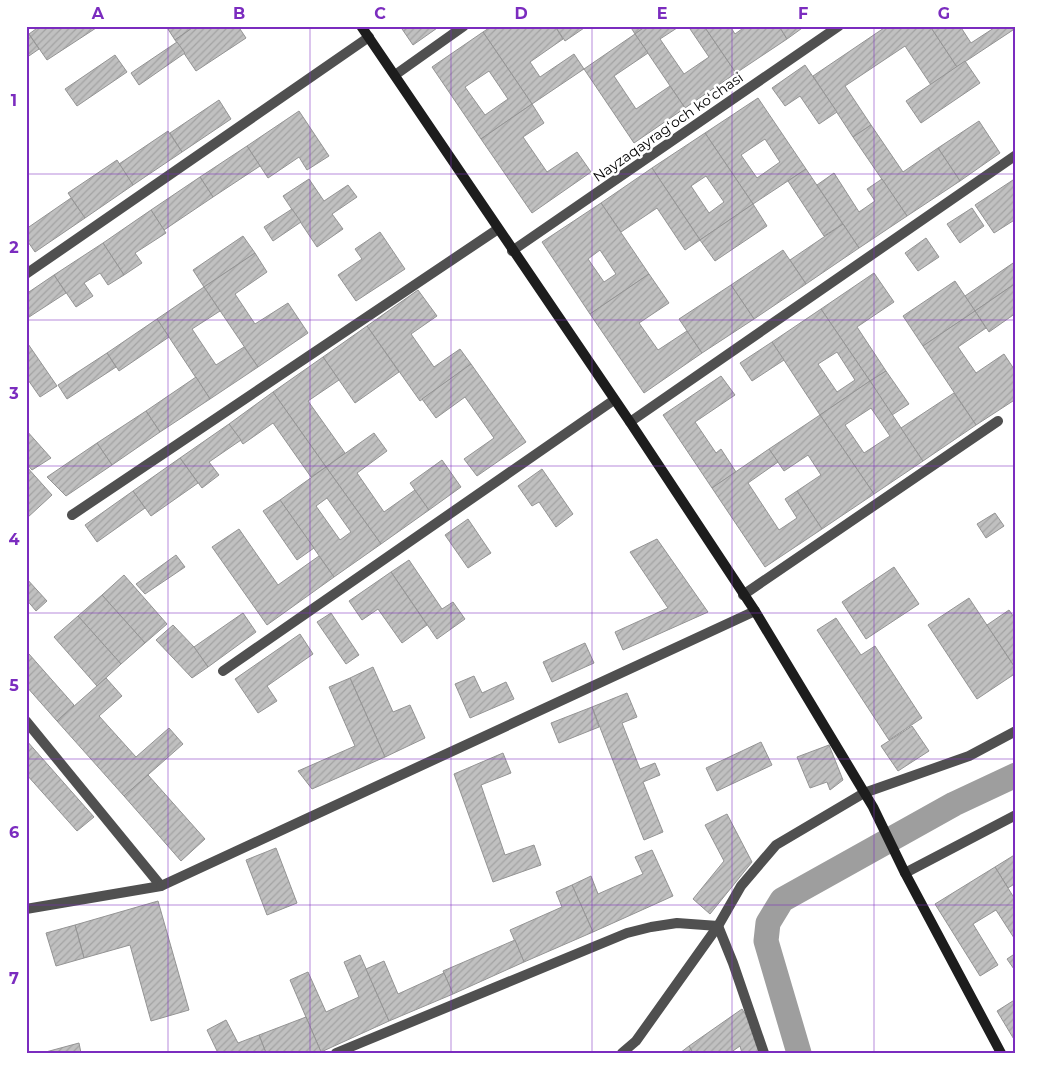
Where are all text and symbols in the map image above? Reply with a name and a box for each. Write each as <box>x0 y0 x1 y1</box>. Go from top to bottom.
text: A <box>91 4 105 23</box>
text: B <box>233 4 245 23</box>
text: C <box>374 4 386 23</box>
text: D <box>514 4 528 23</box>
text: E <box>657 4 667 23</box>
text: F <box>798 4 808 23</box>
text: G <box>938 4 950 23</box>
street label: Nayzaqayragʻoch koʻchasi <box>589 68 747 186</box>
text: 1 <box>11 91 17 110</box>
text: 2 <box>9 238 19 257</box>
text: 3 <box>8 384 19 403</box>
text: 4 <box>8 530 20 549</box>
text: 5 <box>9 676 19 695</box>
text: 6 <box>9 823 19 842</box>
text: 7 <box>9 969 19 988</box>

